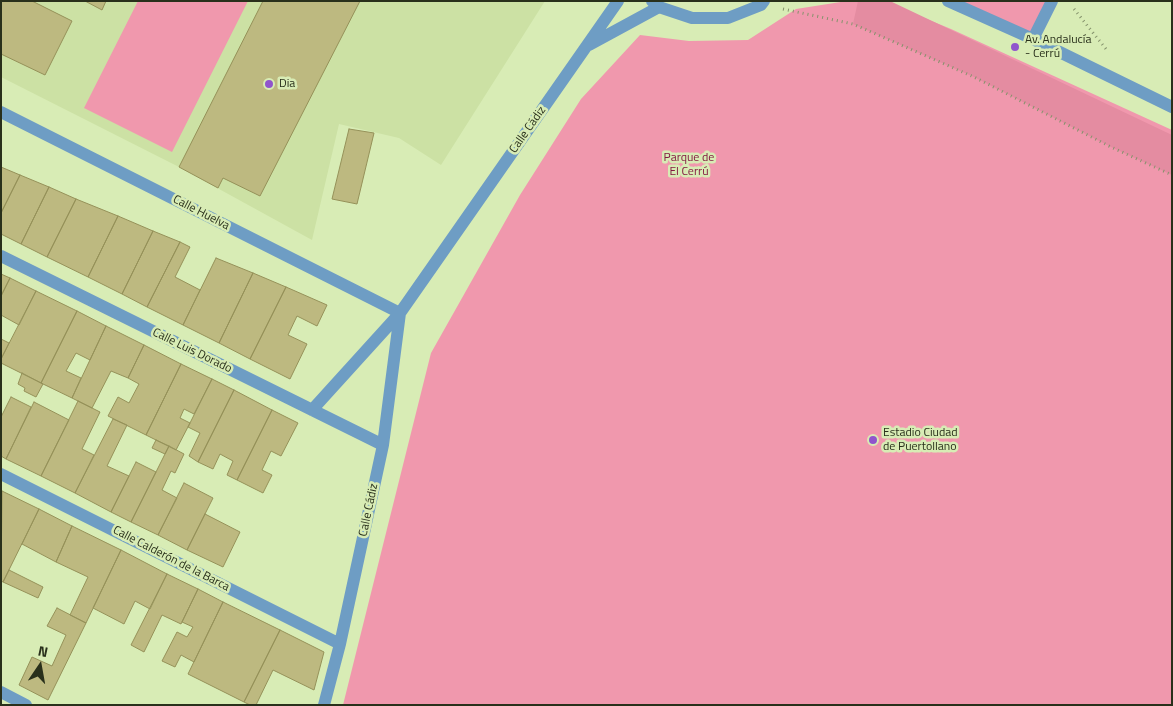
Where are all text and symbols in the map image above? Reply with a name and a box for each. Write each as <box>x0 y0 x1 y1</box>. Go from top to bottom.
place label: Av. Andalucía - Cerrú <box>1025 33 1091 61</box>
marker: Av. Andalucía - Cerrú <box>1009 41 1021 53</box>
place label: Dia <box>279 77 295 91</box>
marker: Dia <box>263 78 275 90</box>
street label: Calle Cádiz <box>507 104 549 156</box>
park label: Parque de El Cerrú <box>664 151 714 179</box>
street label: Calle Huelva <box>170 193 232 233</box>
street label: Calle Luis Dorado <box>150 326 234 376</box>
place label: Estadio Ciudad de Puertollano <box>883 426 958 454</box>
marker: Estadio Ciudad de Puertollano <box>867 434 879 446</box>
street label: Calle Cádiz <box>356 482 382 538</box>
street label: Calle Calderón de la Barca <box>110 523 232 595</box>
text: N <box>36 640 50 662</box>
north arrow <box>15 641 65 691</box>

